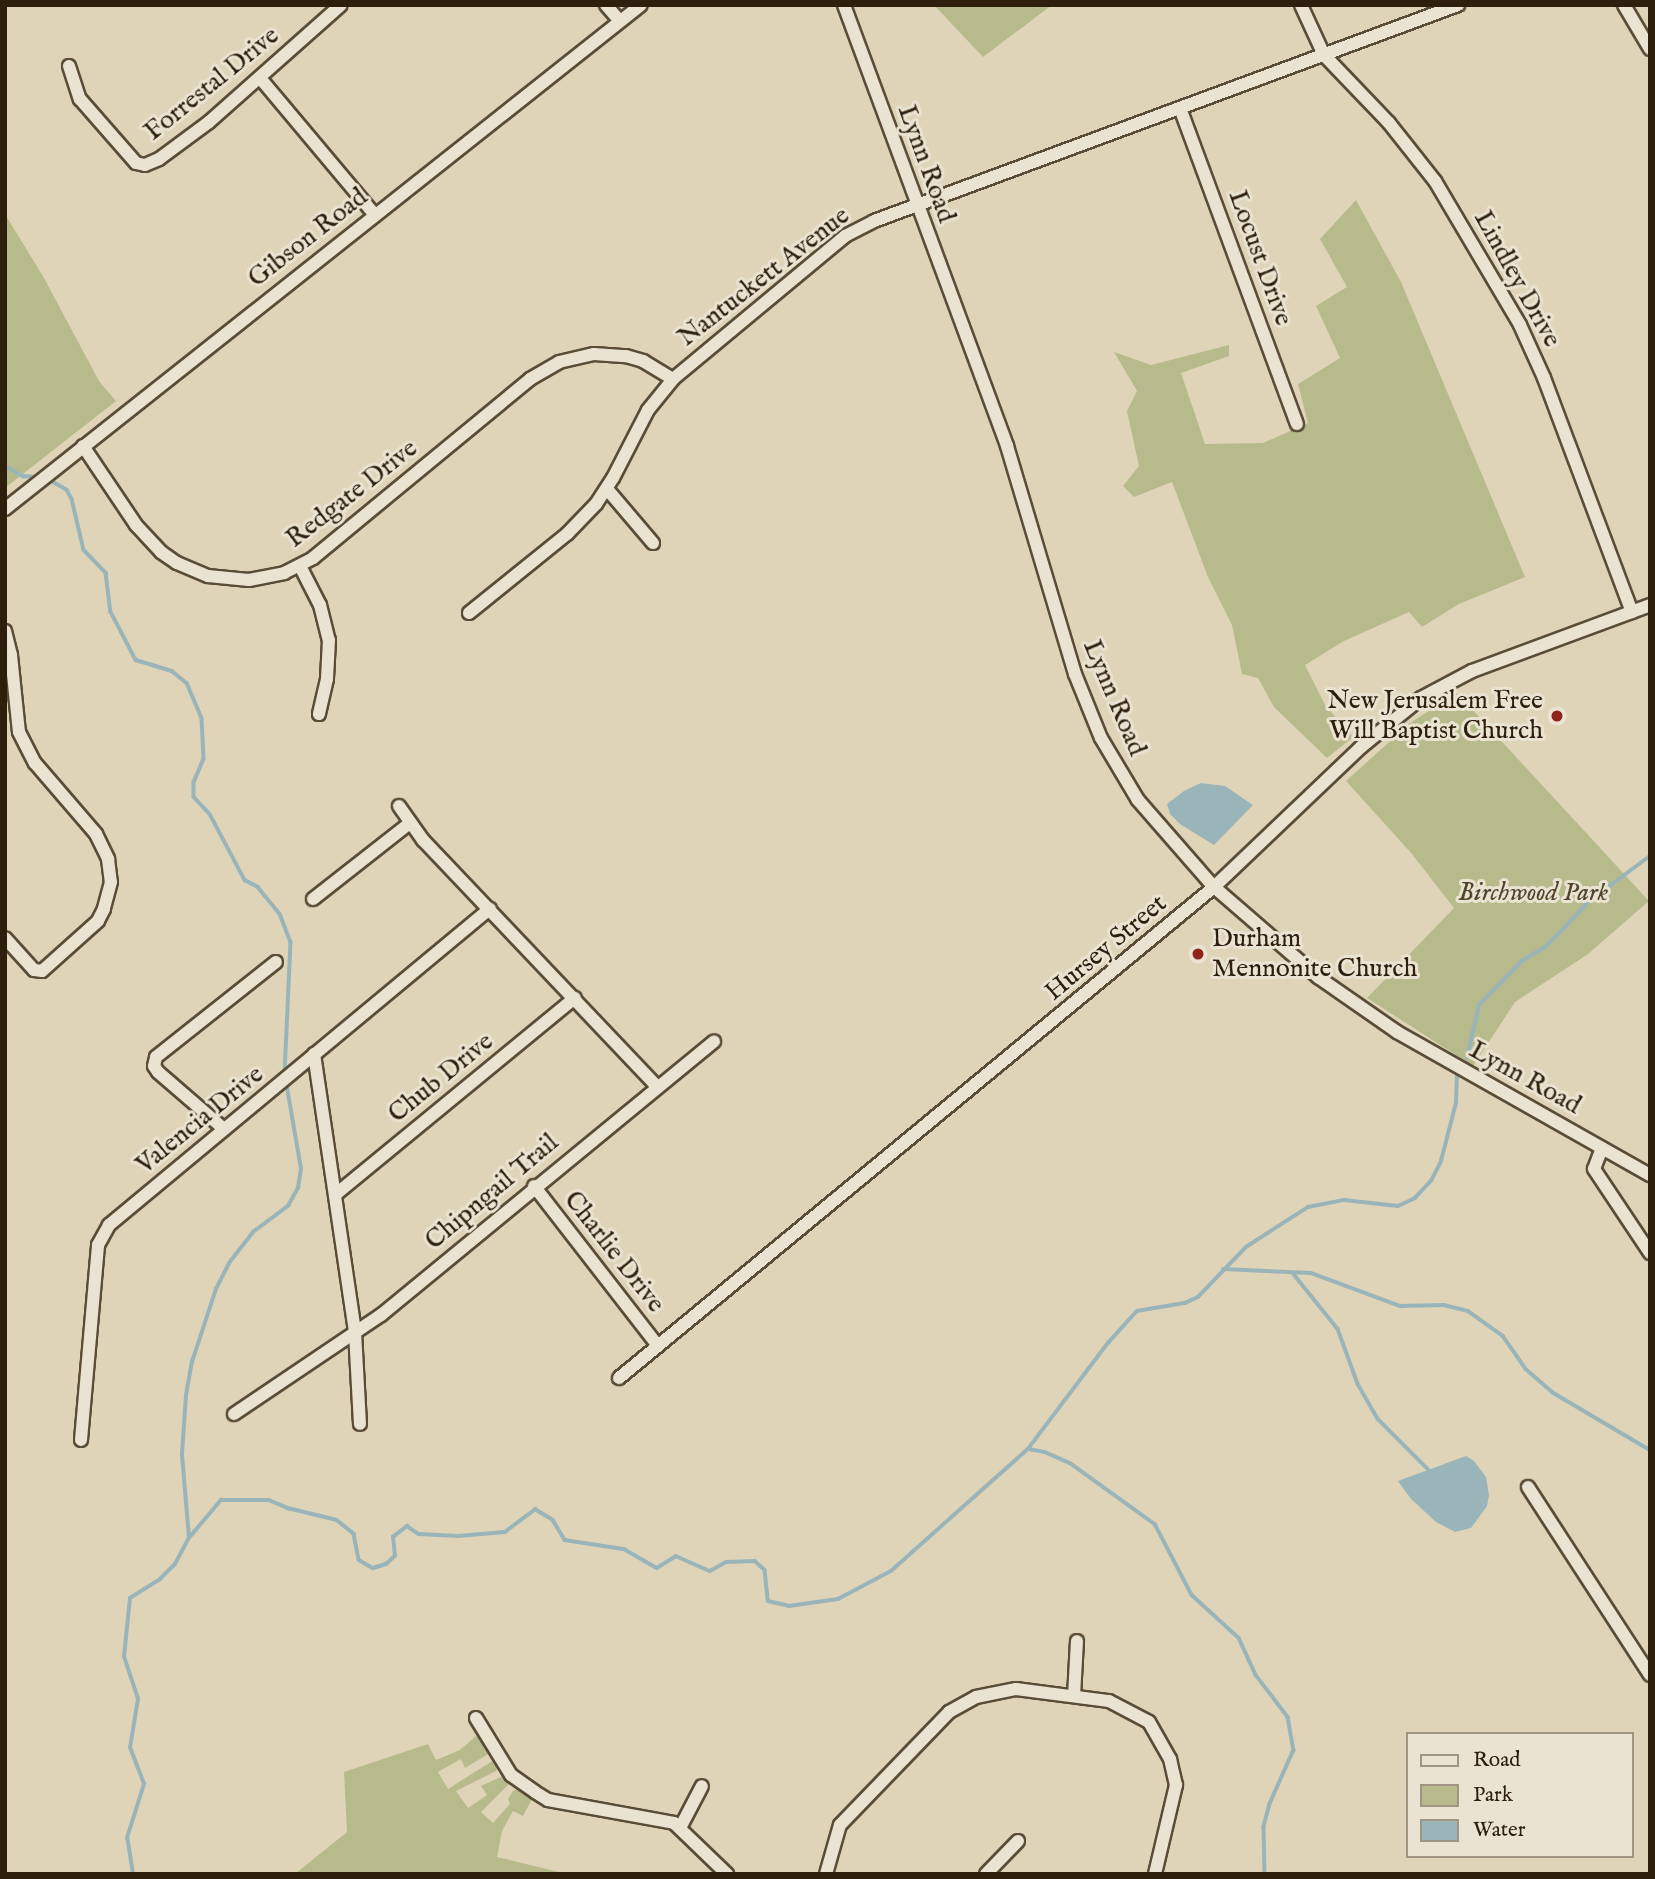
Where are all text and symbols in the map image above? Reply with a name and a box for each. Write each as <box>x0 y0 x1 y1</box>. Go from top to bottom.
street label: Forrestal Drive <box>138 20 286 148</box>
street label: Lynn Road <box>890 101 962 227</box>
street label: Gibson Road <box>242 182 374 294</box>
street label: Locust Drive <box>1221 186 1299 330</box>
street label: Nantuckett Avenue <box>672 200 856 354</box>
street label: Lindley Drive <box>1467 205 1567 353</box>
street label: Redgate Drive <box>280 433 424 555</box>
street label: Lynn Road <box>1076 635 1152 761</box>
place label: New Jerusalem Free Will Baptist Church <box>1327 685 1543 746</box>
marker: New Jerusalem Free Will Baptist Church <box>1549 708 1565 724</box>
park label: Birchwood Park <box>1458 877 1608 909</box>
street label: Hursey Street <box>1039 888 1173 1008</box>
place label: Durham Mennonite Church <box>1212 923 1417 984</box>
marker: Durham Mennonite Church <box>1190 946 1206 962</box>
street label: Chub Drive <box>382 1026 500 1130</box>
street label: Lynn Road <box>1464 1035 1586 1121</box>
street label: Valencia Drive <box>130 1059 270 1181</box>
street label: Chipngail Trail <box>419 1127 565 1257</box>
street label: Charlie Drive <box>557 1185 671 1319</box>
legend <box>1406 1732 1634 1858</box>
text: Road <box>1473 1747 1520 1774</box>
text: Park <box>1473 1782 1513 1809</box>
text: Water <box>1473 1817 1525 1844</box>

